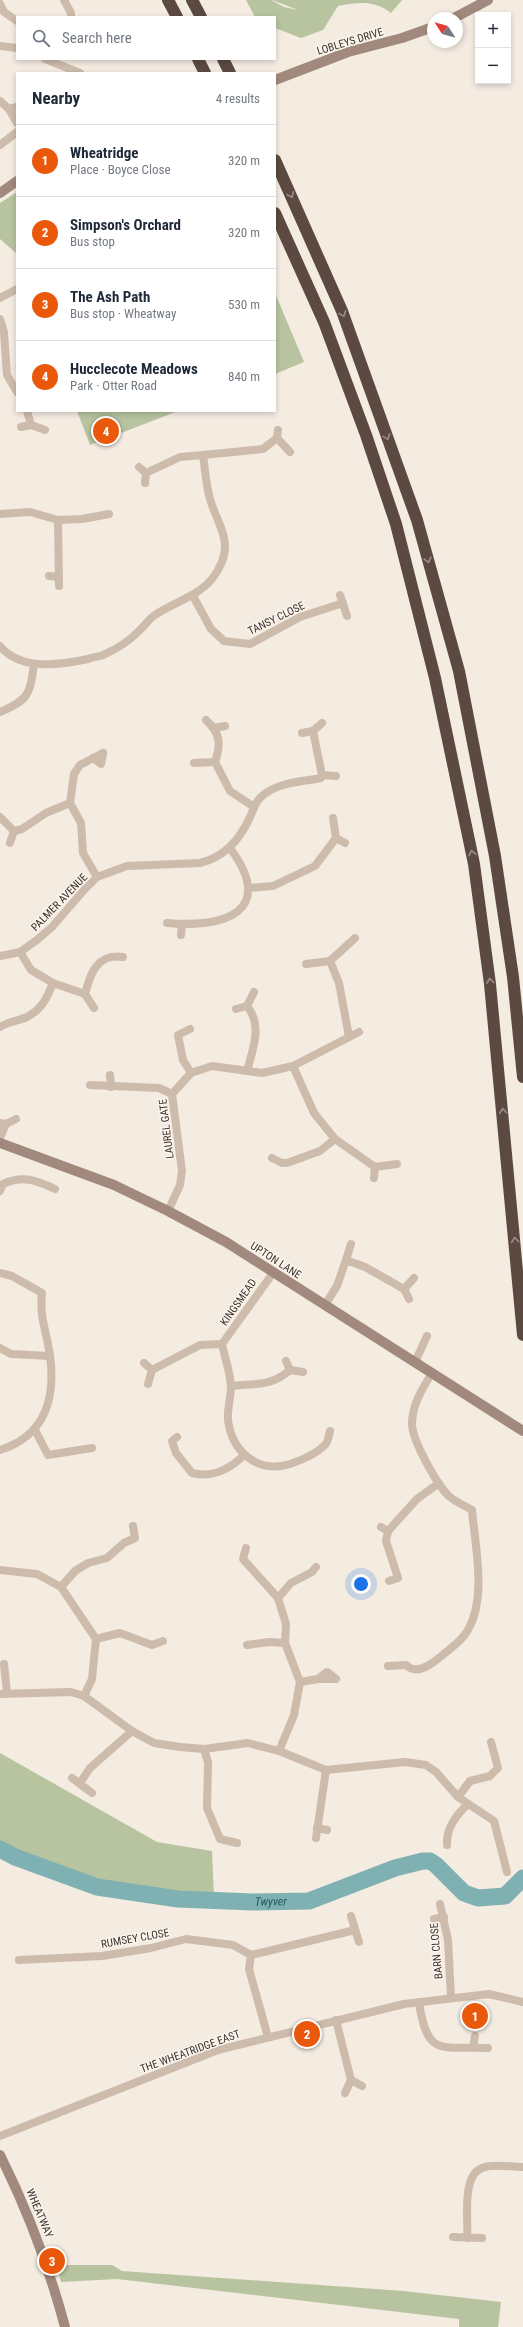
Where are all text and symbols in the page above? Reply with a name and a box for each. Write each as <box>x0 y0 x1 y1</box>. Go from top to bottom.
north arrow <box>427 12 463 48</box>
map controls <box>475 12 511 84</box>
button: + <box>475 12 511 48</box>
search box <box>16 16 276 60</box>
street label: LOBLEYS DRIVE <box>315 25 385 58</box>
icon: search <box>30 27 52 49</box>
text: Search here <box>62 29 132 47</box>
button: − <box>475 48 511 84</box>
text: Nearby <box>32 88 80 108</box>
text: 4 results <box>216 91 260 106</box>
text: Wheatridge <box>70 144 138 162</box>
text: 1 <box>42 153 48 168</box>
text: 320 m <box>228 153 260 168</box>
text: Place · Boyce Close <box>70 162 171 177</box>
one-way arrow <box>286 191 294 199</box>
text: Simpson's Orchard <box>70 216 181 234</box>
text: 2 <box>42 225 48 240</box>
text: 320 m <box>228 225 260 240</box>
text: Bus stop <box>70 234 115 249</box>
text: The Ash Path <box>70 288 150 306</box>
text: 3 <box>42 297 48 312</box>
text: 530 m <box>228 297 260 312</box>
text: Bus stop · Wheatway <box>70 306 176 321</box>
one-way arrow <box>339 311 347 318</box>
text: Hucclecote Meadows <box>70 360 198 378</box>
text: 4 <box>42 369 48 384</box>
text: 840 m <box>228 369 260 384</box>
text: Park · Otter Road <box>70 378 157 393</box>
pin: 4 <box>93 416 119 446</box>
one-way arrow <box>383 433 391 440</box>
one-way arrow <box>423 556 432 563</box>
street label: TANSY CLOSE <box>246 599 307 638</box>
one-way arrow <box>468 850 476 856</box>
street label: PALMER AVENUE <box>29 870 90 934</box>
one-way arrow <box>486 978 495 985</box>
street label: LAUREL GATE <box>156 1098 177 1160</box>
one-way arrow <box>499 1108 508 1114</box>
one-way arrow <box>510 1237 519 1243</box>
street label: UPTON LANE <box>248 1239 304 1282</box>
street label: KINGSMEAD <box>218 1276 259 1328</box>
your location <box>351 1574 371 1594</box>
water label: Twyver <box>255 1894 287 1909</box>
street label: BARN CLOSE <box>428 1922 445 1980</box>
street label: RUMSEY CLOSE <box>100 1926 171 1951</box>
pin: 1 <box>462 2001 488 2031</box>
pin: 2 <box>294 2019 320 2049</box>
street label: THE WHEATRIDGE EAST <box>139 2027 242 2076</box>
street label: WHEATWAY <box>23 2187 56 2240</box>
pin: 3 <box>39 2246 65 2276</box>

